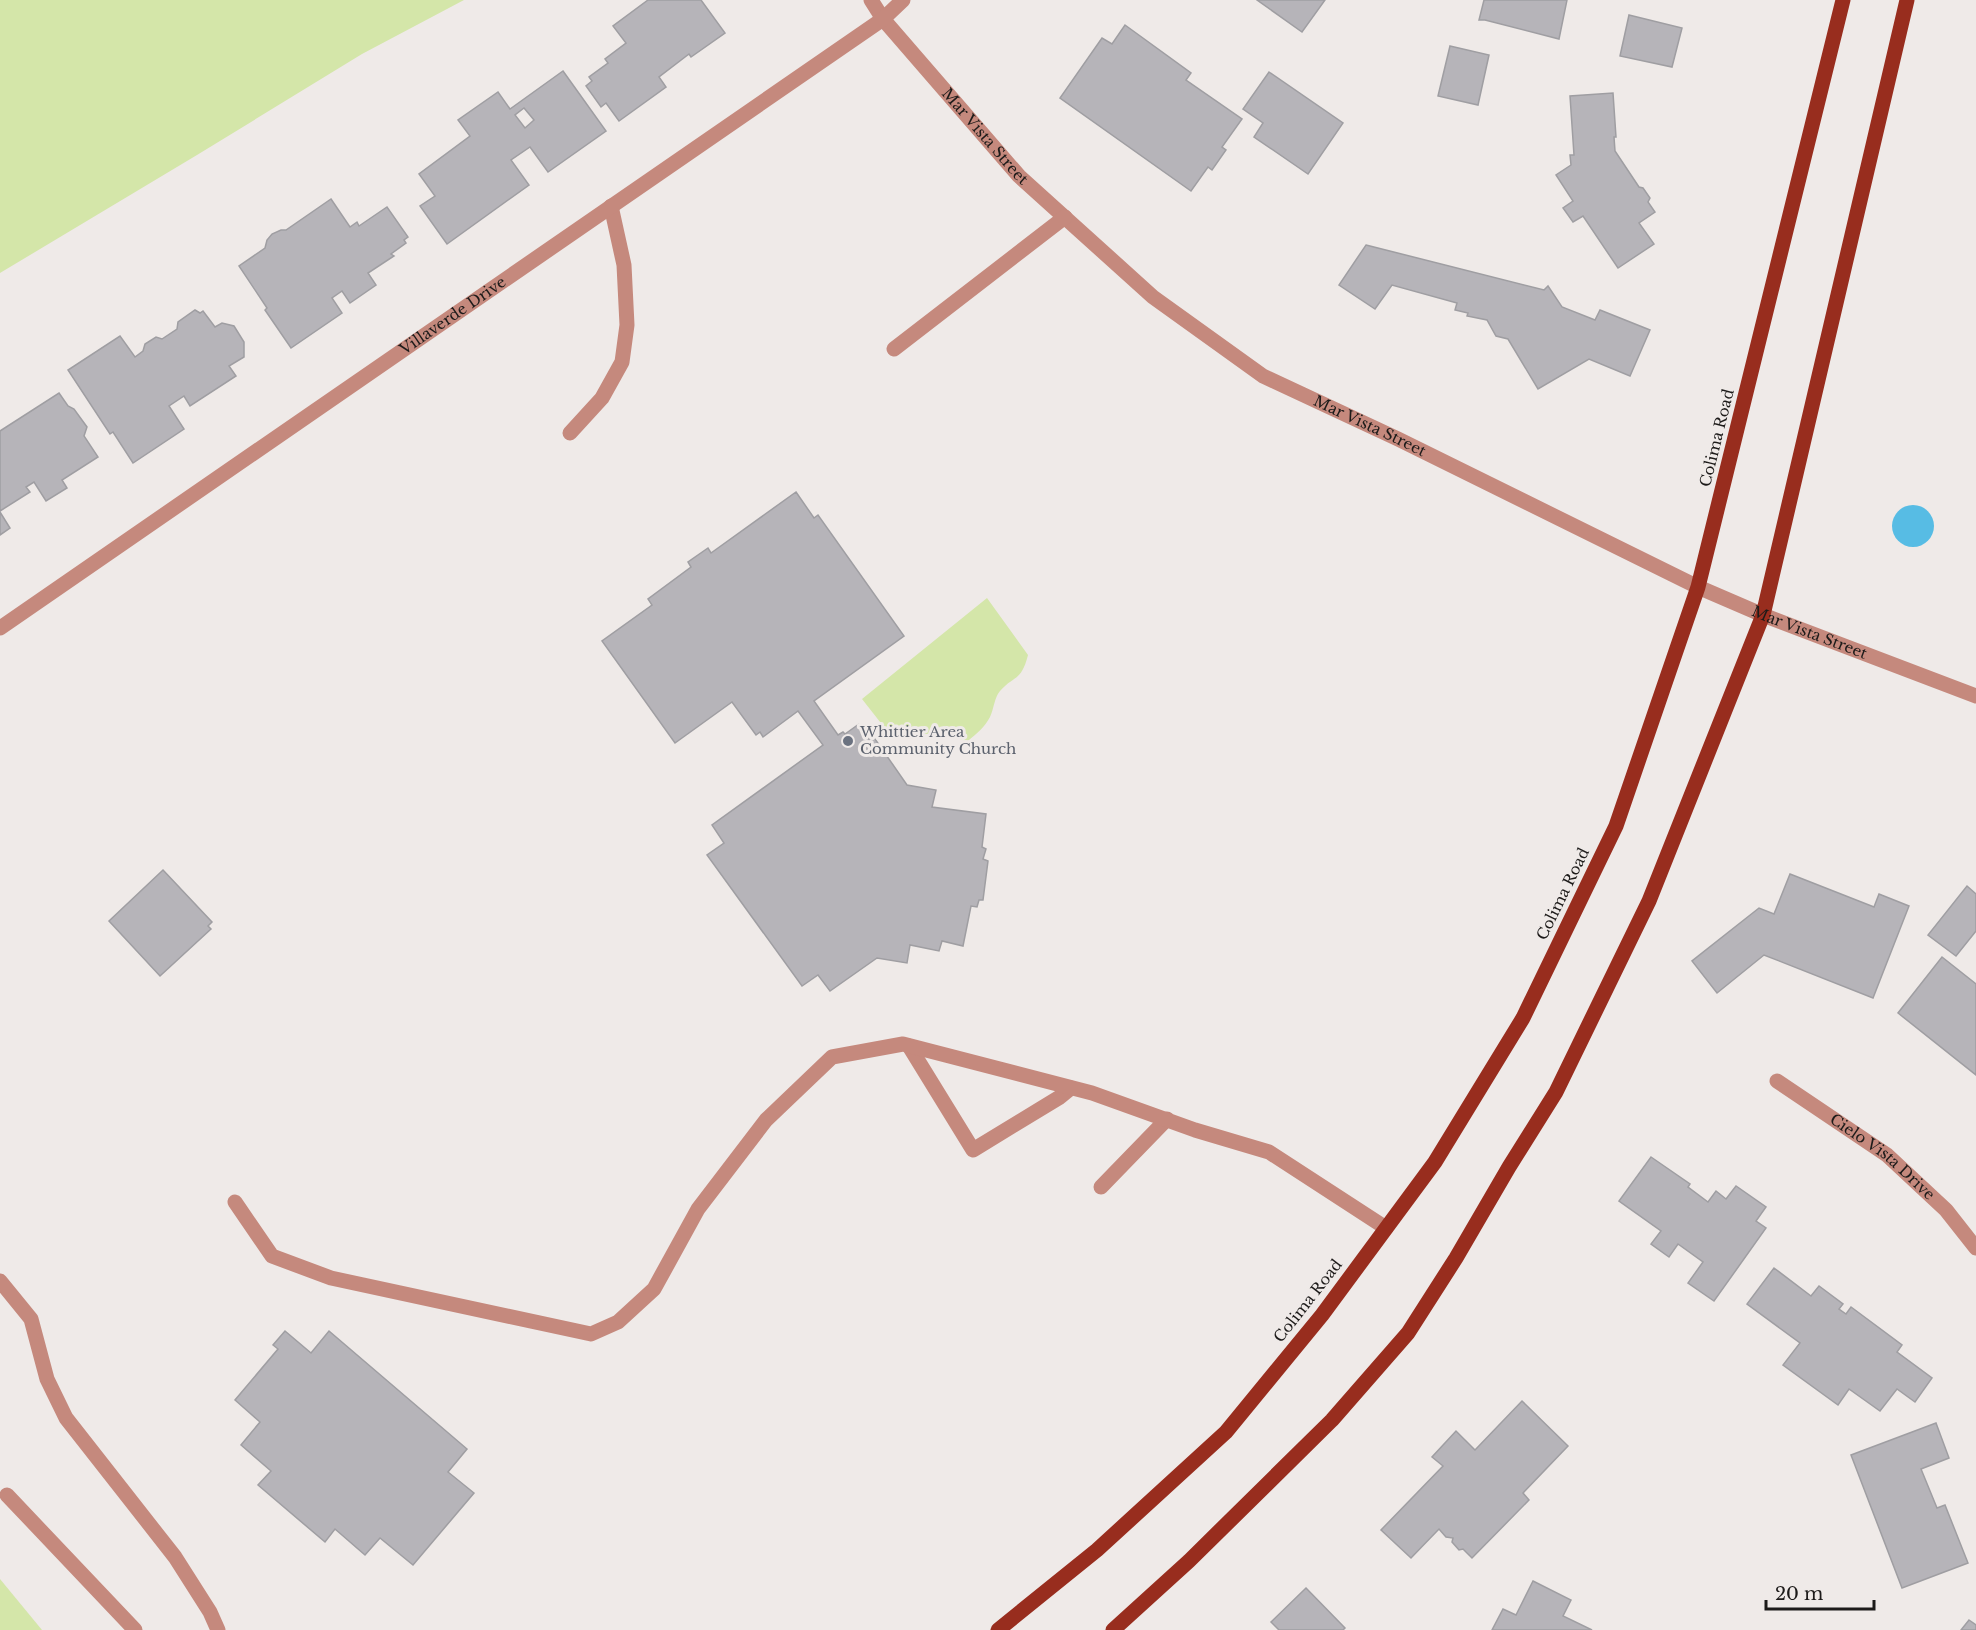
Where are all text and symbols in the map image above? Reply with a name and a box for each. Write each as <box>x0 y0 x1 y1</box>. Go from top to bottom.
street label: Mar Vista Street <box>938 84 1032 189</box>
street label: Villaverde Drive <box>395 272 509 359</box>
street label: Colima Road <box>1695 387 1738 489</box>
street label: Mar Vista Street <box>1311 391 1430 460</box>
street label: Mar Vista Street <box>1749 601 1870 663</box>
place label: Whittier Area Community Church <box>859 722 1016 758</box>
marker: Whittier Area Community Church <box>841 734 855 748</box>
street label: Colima Road <box>1532 845 1593 943</box>
street label: Cielo Vista Drive <box>1826 1109 1939 1204</box>
street label: Colima Road <box>1269 1255 1346 1346</box>
scale bar <box>1766 1573 1874 1611</box>
text: 20 m <box>1775 1583 1823 1605</box>

